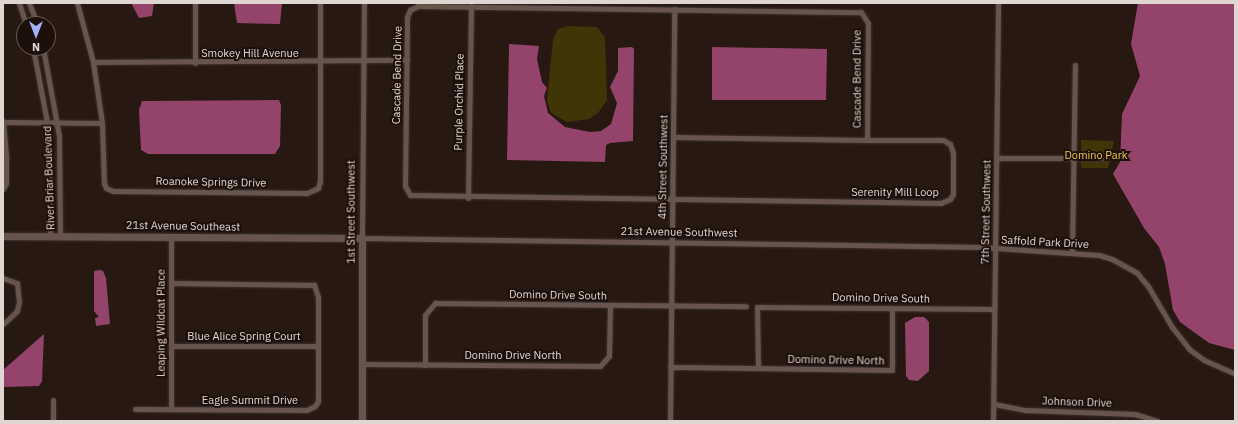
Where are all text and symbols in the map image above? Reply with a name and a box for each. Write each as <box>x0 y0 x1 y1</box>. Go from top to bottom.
north arrow <box>16 16 56 56</box>
street label: Cascade Bend Drive <box>390 26 404 124</box>
street label: Cascade Bend Drive <box>850 30 864 128</box>
text: N <box>32 40 40 54</box>
street label: Smokey Hill Avenue <box>201 46 299 60</box>
street label: Purple Orchid Place <box>452 53 466 151</box>
street label: 4th Street Southwest <box>655 115 671 219</box>
street label: River Briar Boulevard <box>41 126 57 230</box>
park label: Domino Park <box>1064 148 1128 162</box>
street label: 1st Street Southwest <box>344 160 358 264</box>
street label: 7th Street Southwest <box>978 160 994 264</box>
street label: Roanoke Springs Drive <box>156 174 266 190</box>
street label: Serenity Mill Loop <box>851 185 939 199</box>
street label: 21st Avenue Southeast <box>126 218 240 234</box>
street label: 21st Avenue Southwest <box>621 224 737 240</box>
street label: Saffold Park Drive <box>1001 233 1089 251</box>
street label: Leaping Wildcat Place <box>154 269 168 377</box>
street label: Domino Drive South <box>509 288 607 302</box>
street label: Domino Drive South <box>832 291 930 305</box>
street label: Blue Alice Spring Court <box>187 329 301 343</box>
street label: Domino Drive North <box>464 348 562 362</box>
street label: Domino Drive North <box>787 353 885 367</box>
street label: Eagle Summit Drive <box>202 393 298 407</box>
street label: Johnson Drive <box>1042 394 1112 410</box>

